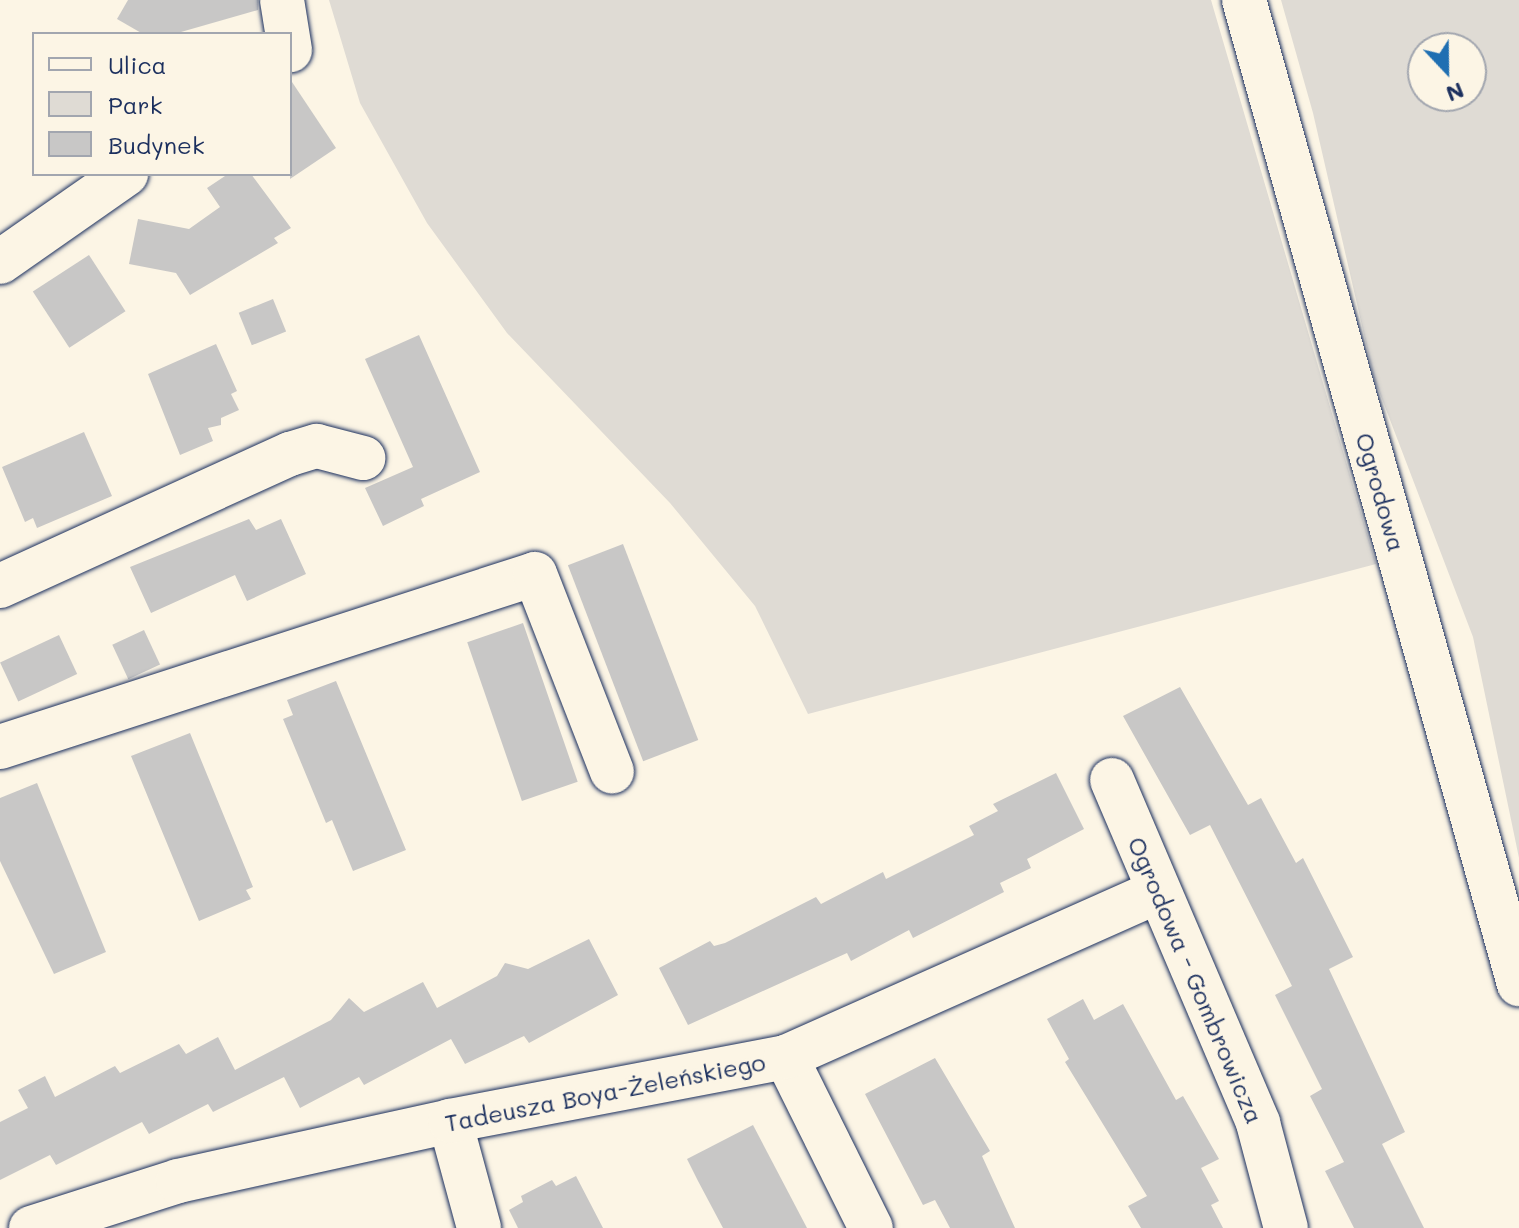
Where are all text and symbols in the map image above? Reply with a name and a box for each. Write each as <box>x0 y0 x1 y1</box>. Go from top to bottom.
legend <box>32 32 292 176</box>
north arrow <box>1407 32 1487 112</box>
text: Ulica <box>108 49 166 80</box>
text: N <box>1442 76 1469 109</box>
text: Park <box>108 89 162 120</box>
text: Budynek <box>108 129 205 160</box>
street label: Ogrodowa <box>1350 429 1412 555</box>
street label: Ogrodowa - Gombrowicza <box>1122 832 1270 1128</box>
street label: Tadeusza Boya-Żeleńskiego <box>442 1047 768 1137</box>

